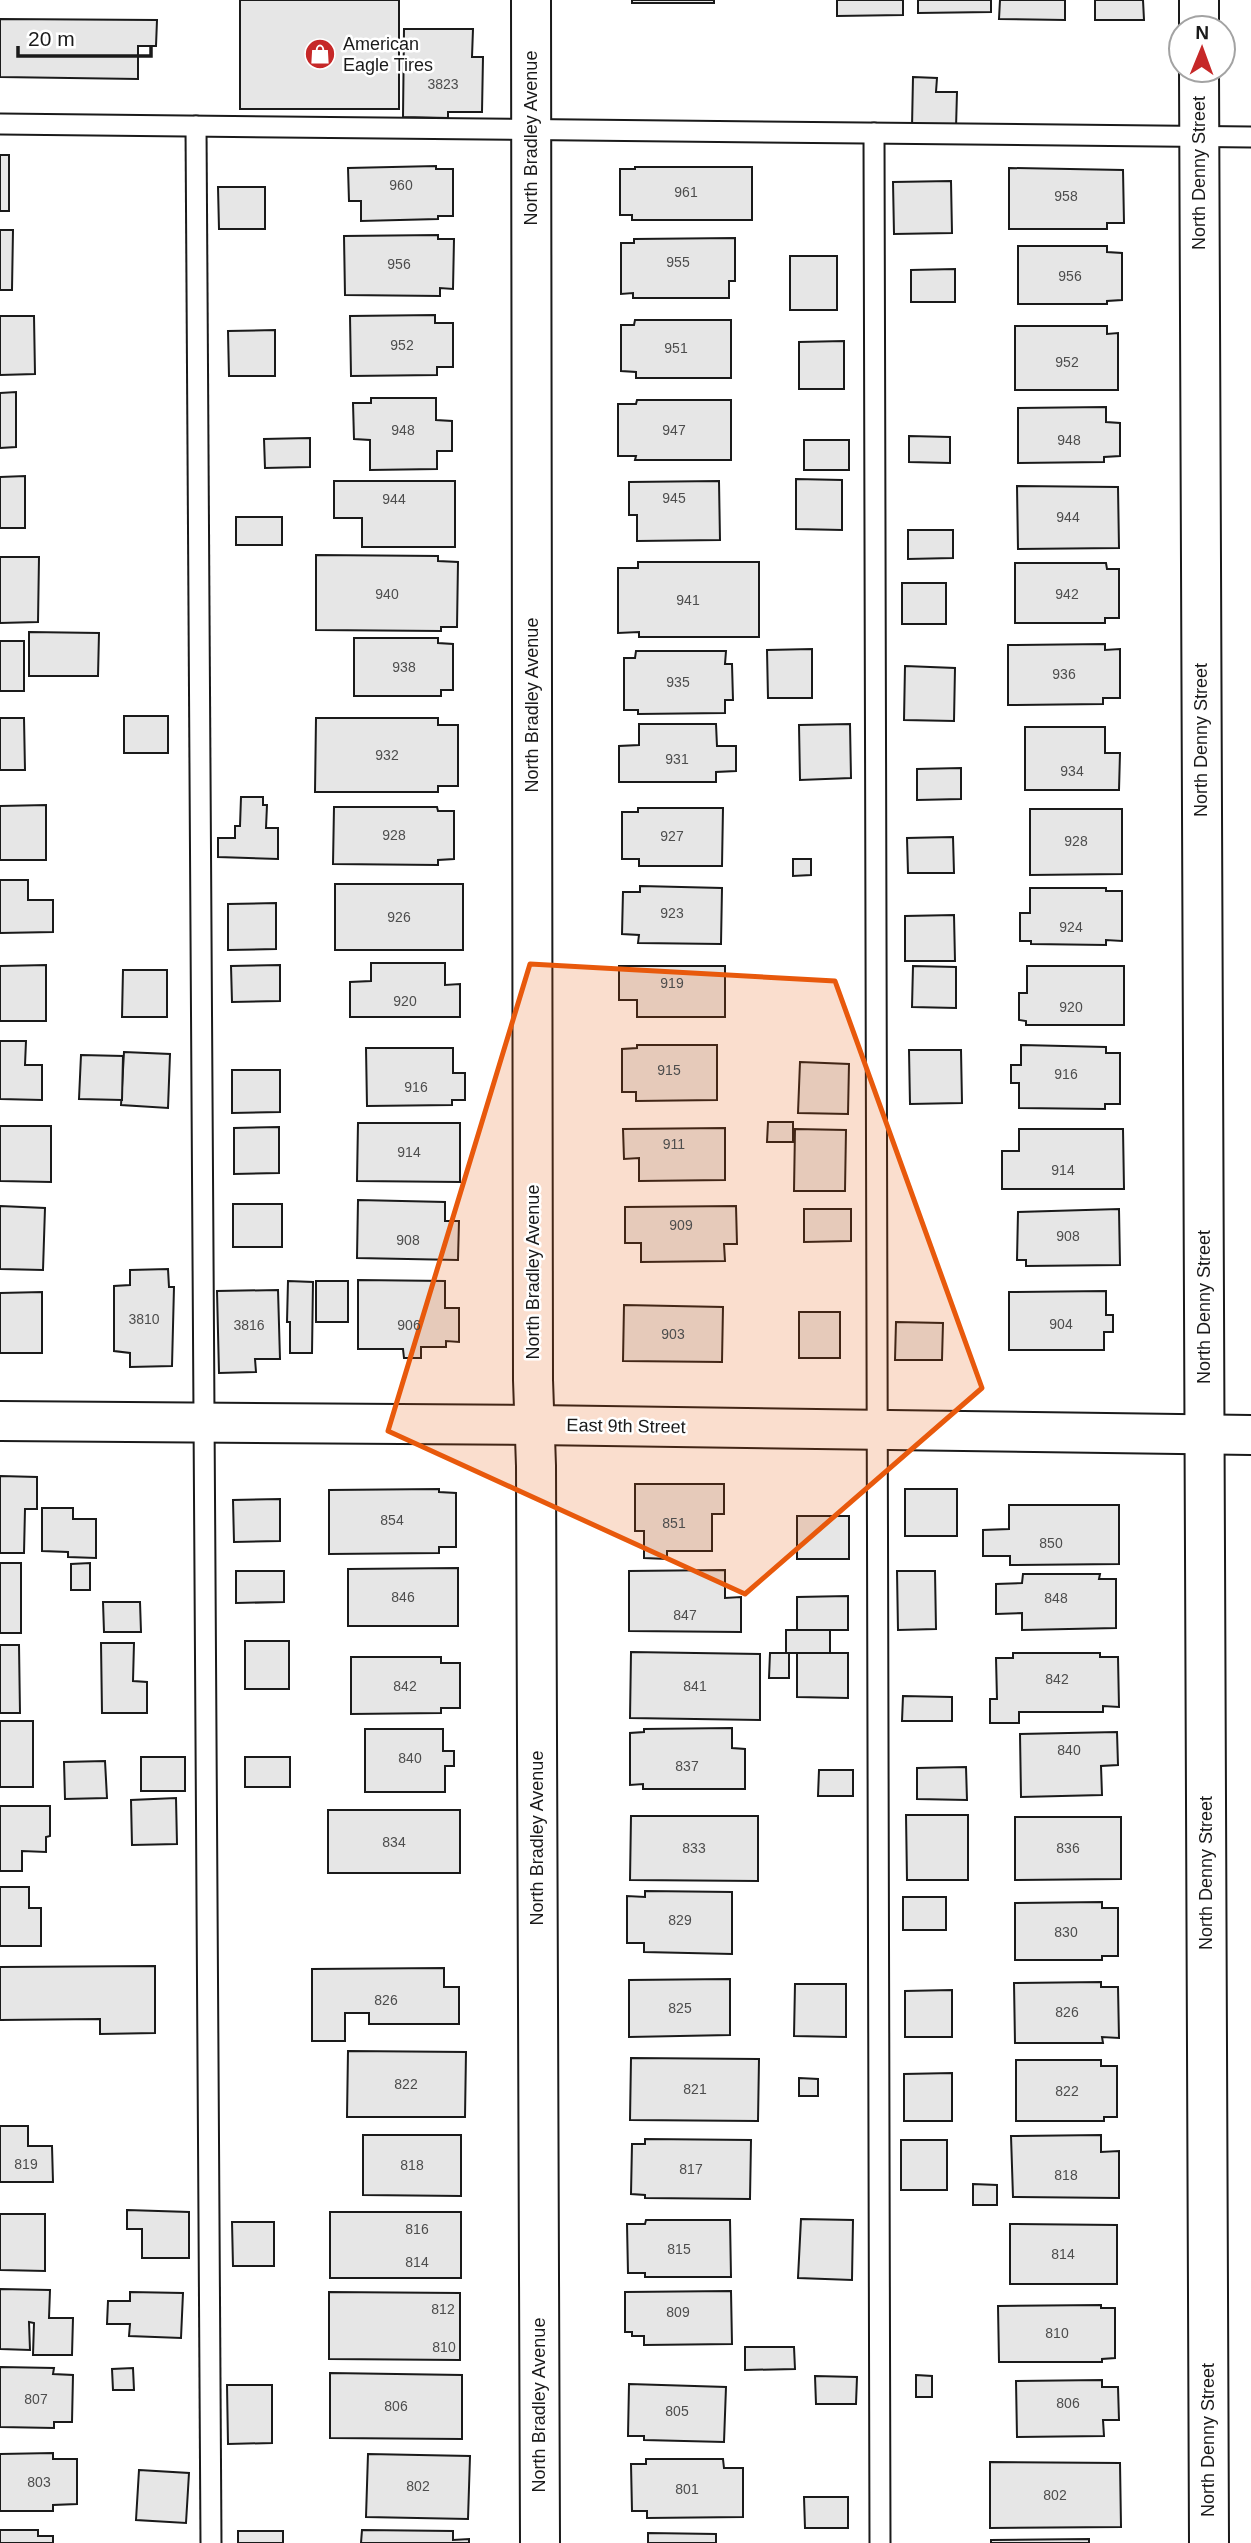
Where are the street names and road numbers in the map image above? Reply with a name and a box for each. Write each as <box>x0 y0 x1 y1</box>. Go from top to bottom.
street label: North Bradley Avenue <box>521 51 541 225</box>
street label: North Denny Street <box>1189 96 1209 250</box>
street label: North Bradley Avenue <box>522 618 542 792</box>
street label: North Denny Street <box>1191 663 1211 817</box>
street label: North Bradley Avenue <box>523 1185 543 1359</box>
street label: North Denny Street <box>1194 1230 1214 1384</box>
street label: East 9th Street <box>566 1415 686 1437</box>
street label: North Bradley Avenue <box>527 1751 547 1925</box>
street label: North Denny Street <box>1196 1796 1216 1950</box>
street label: North Bradley Avenue <box>529 2318 549 2492</box>
street label: North Denny Street <box>1198 2363 1218 2517</box>

